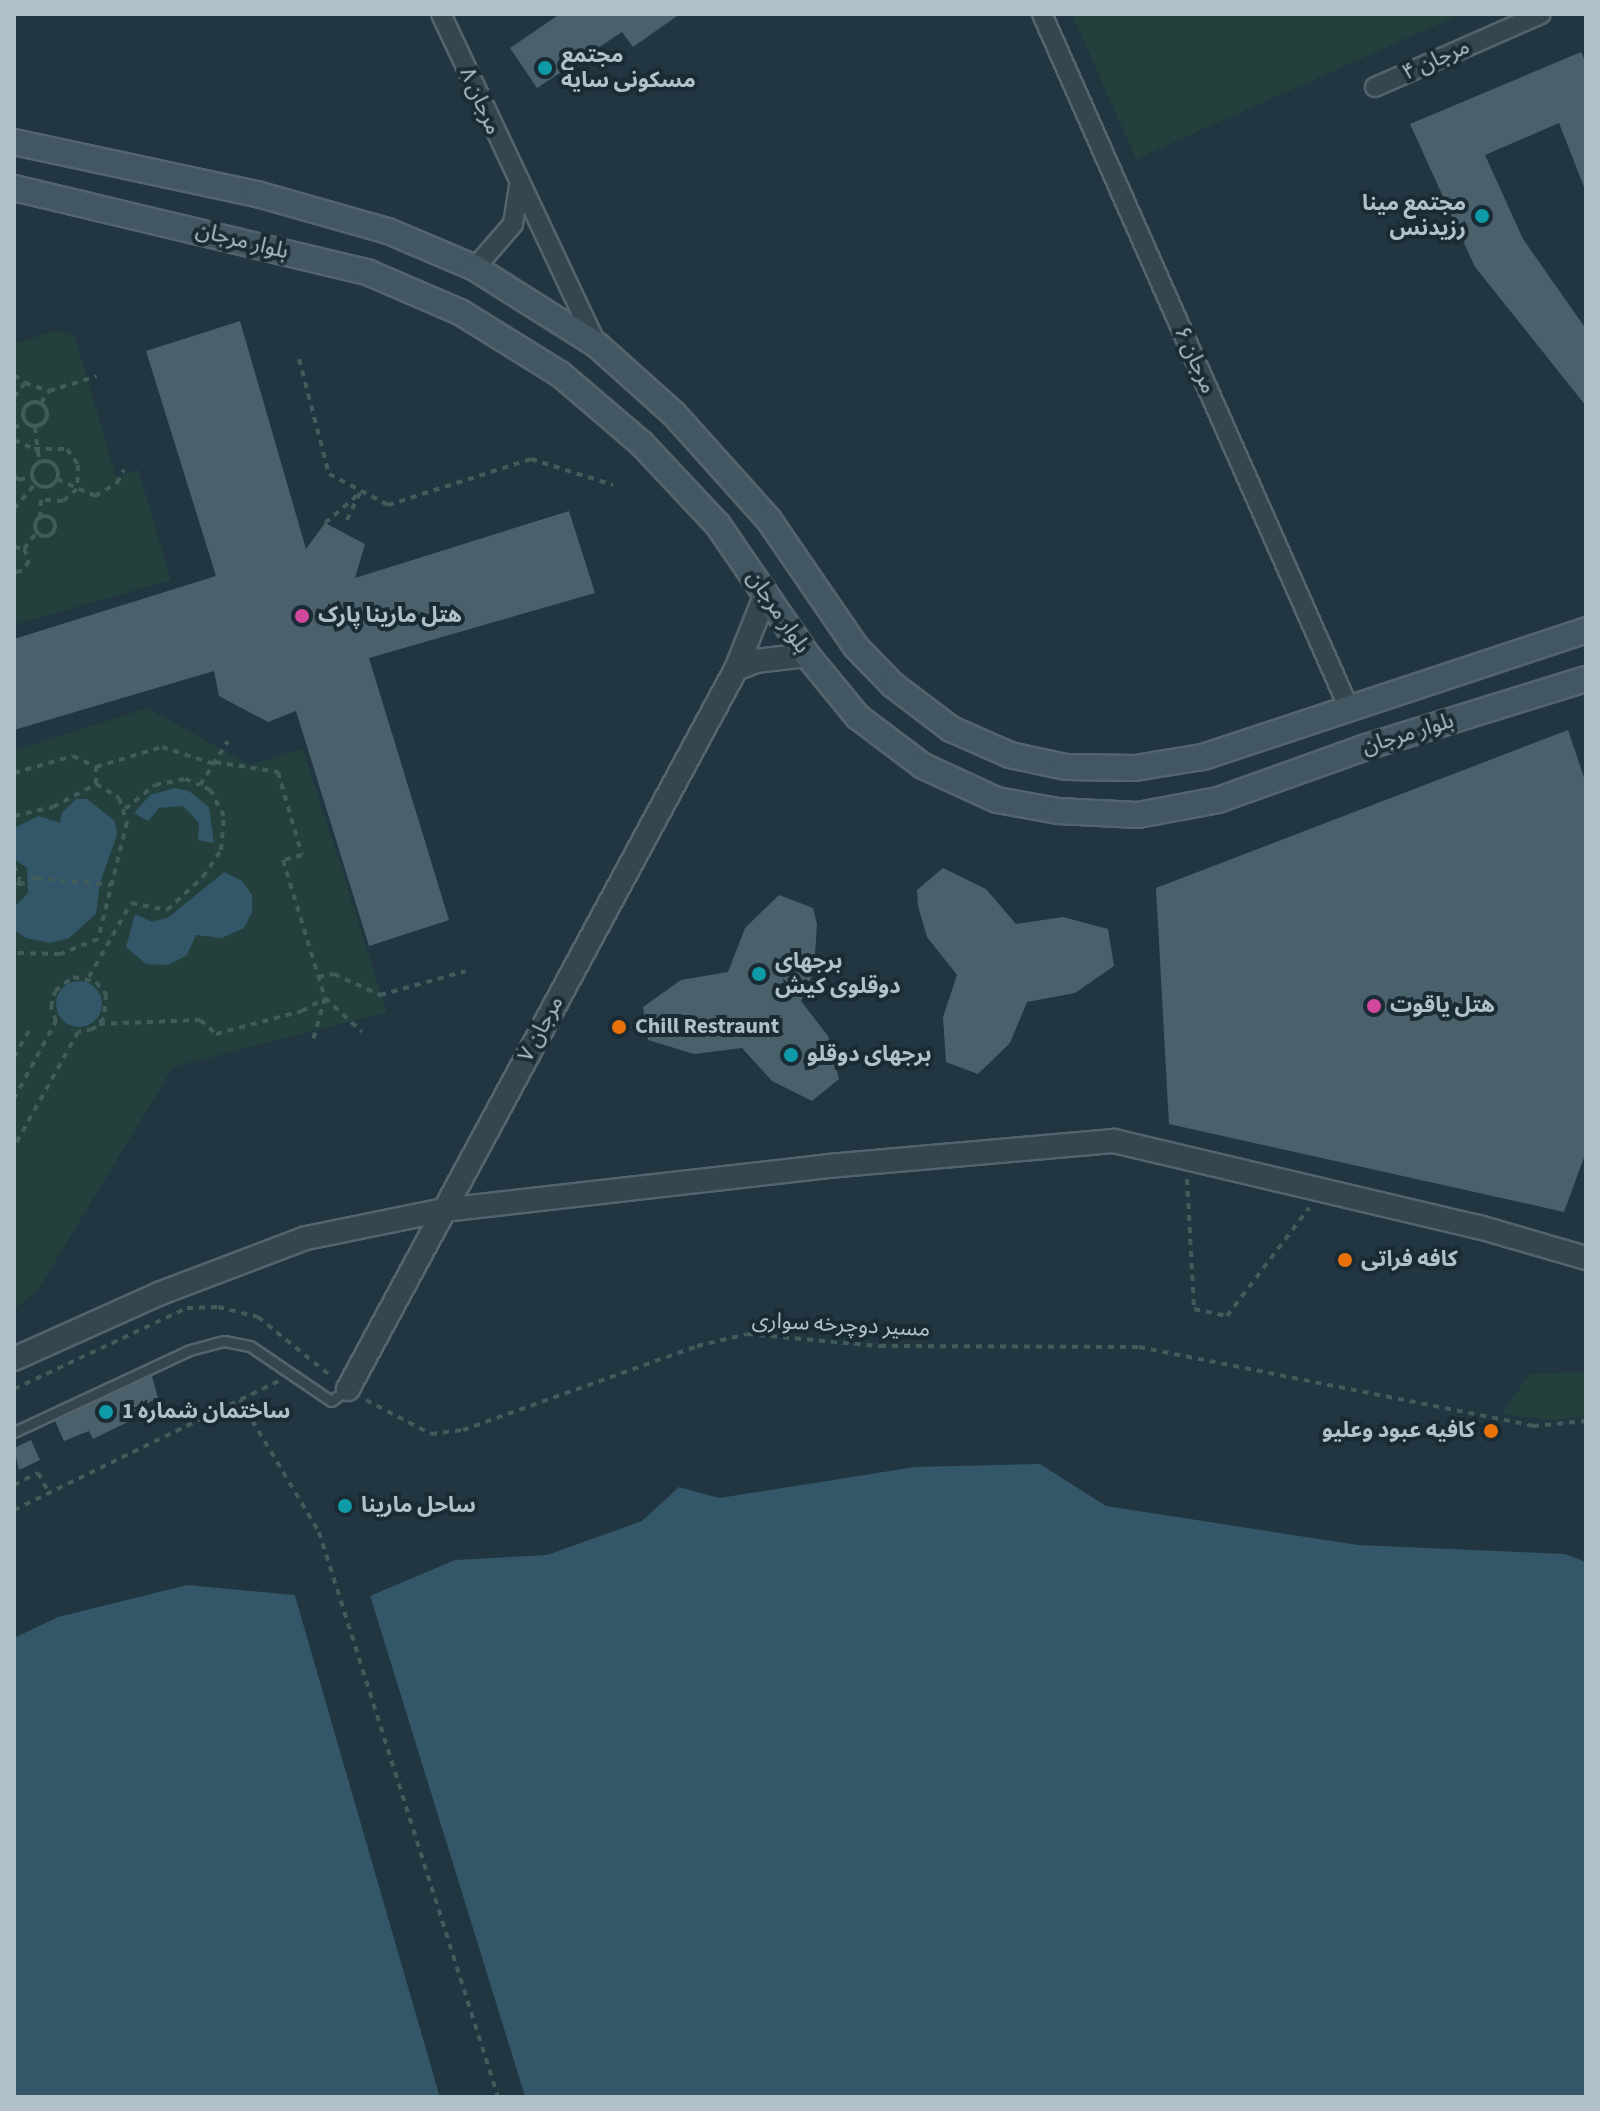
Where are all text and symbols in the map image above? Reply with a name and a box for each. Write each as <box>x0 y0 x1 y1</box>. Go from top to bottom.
street label: مرجان ۴ <box>1398 34 1474 86</box>
place label: مجتمع مسکونی سایه <box>561 42 696 94</box>
marker: مجتمع مسکونی سایه <box>536 59 554 77</box>
street label: مرجان ۸ <box>454 63 506 139</box>
place label: مجتمع مینا رزیدنس <box>1362 190 1466 242</box>
marker: مجتمع مینا رزیدنس <box>1473 207 1491 225</box>
street label: بلوار مرجان <box>193 217 291 265</box>
street label: مرجان ۶ <box>1169 322 1221 398</box>
street label: بلوار مرجان <box>741 565 815 659</box>
place label: هتل مارینا پارک <box>318 603 462 629</box>
marker: هتل مارینا پارک <box>293 607 311 625</box>
street label: بلوار مرجان <box>1359 708 1457 760</box>
place label: برجهای دوقلوی کیش <box>775 948 901 1000</box>
marker: برجهای دوقلوی کیش <box>750 965 768 983</box>
street label: مرجان ۷ <box>513 992 569 1066</box>
place label: هتل یاقوت <box>1390 993 1495 1019</box>
marker: هتل یاقوت <box>1365 997 1383 1015</box>
place label: Chill Restraunt <box>635 1014 779 1040</box>
marker: Chill Restraunt <box>610 1018 628 1036</box>
place label: برجهای دوقلو <box>807 1042 931 1068</box>
marker: برجهای دوقلو <box>782 1046 800 1064</box>
place label: کافه فراتی <box>1361 1247 1458 1273</box>
marker: کافه فراتی <box>1336 1251 1354 1269</box>
street label: مسیر دوچرخه سواری <box>751 1307 931 1343</box>
place label: ساختمان شماره 1 <box>122 1399 290 1425</box>
marker: ساختمان شماره 1 <box>97 1403 115 1421</box>
place label: کافیه عبود وعلیو <box>1322 1418 1475 1444</box>
marker: کافیه عبود وعلیو <box>1482 1422 1500 1440</box>
place label: ساحل مارینا <box>361 1493 476 1519</box>
marker: ساحل مارینا <box>336 1497 354 1515</box>

